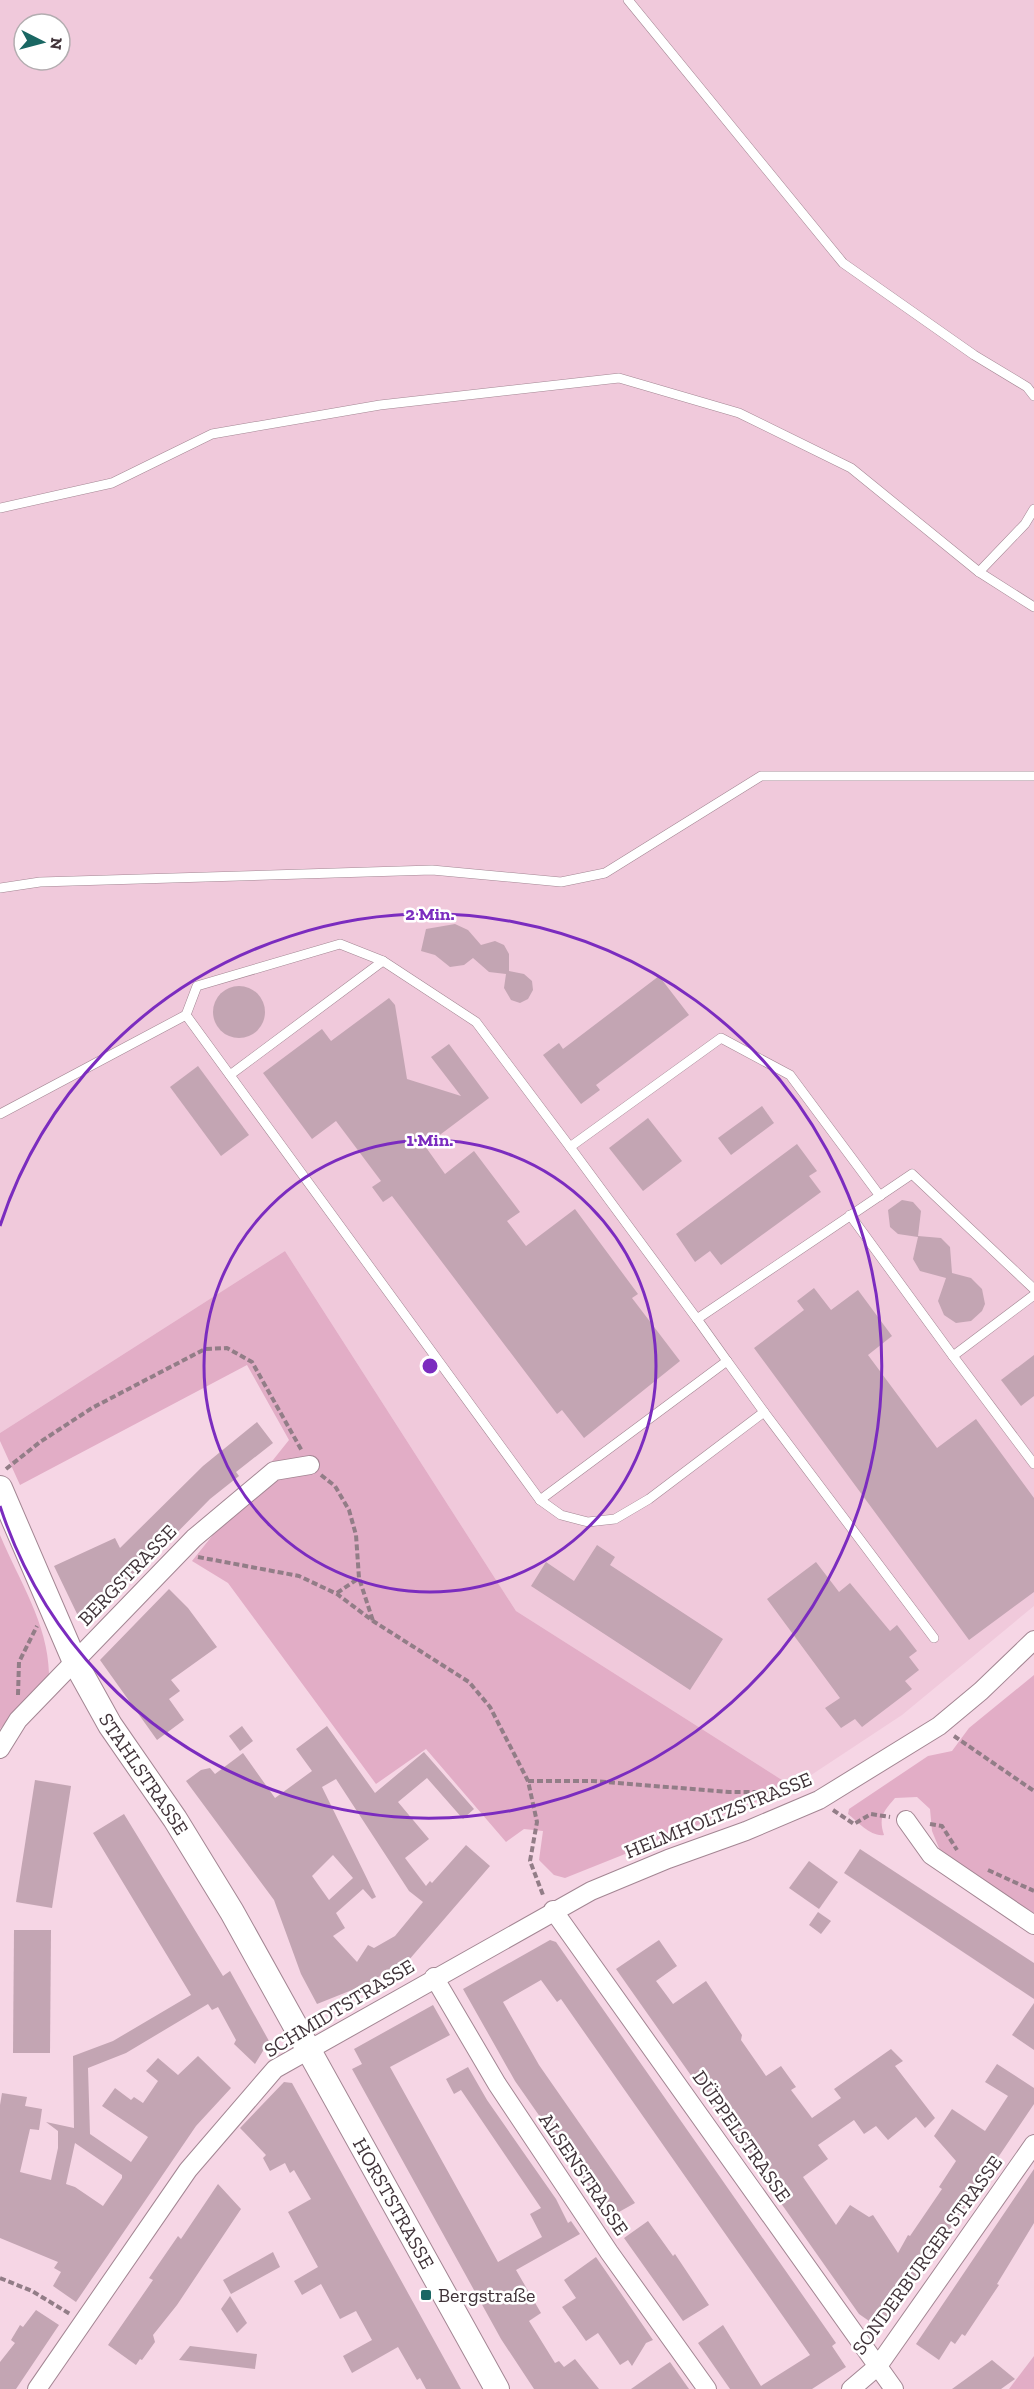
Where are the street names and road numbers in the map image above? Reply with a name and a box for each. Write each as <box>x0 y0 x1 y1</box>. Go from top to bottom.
street label: BERGSTRASSE <box>73 1519 181 1631</box>
street label: STAHLSTRASSE <box>94 1709 194 1839</box>
street label: HELMHOLTZSTRASSE <box>621 1766 815 1864</box>
street label: SCHMIDTSTRASSE <box>260 1954 418 2062</box>
street label: DÜPPELSTRASSE <box>688 2066 796 2206</box>
street label: ALSENSTRASSE <box>534 2108 634 2240</box>
street label: HORSTSTRASSE <box>348 2133 440 2273</box>
street label: SONDERBURGER STRASSE <box>847 2151 1007 2359</box>

